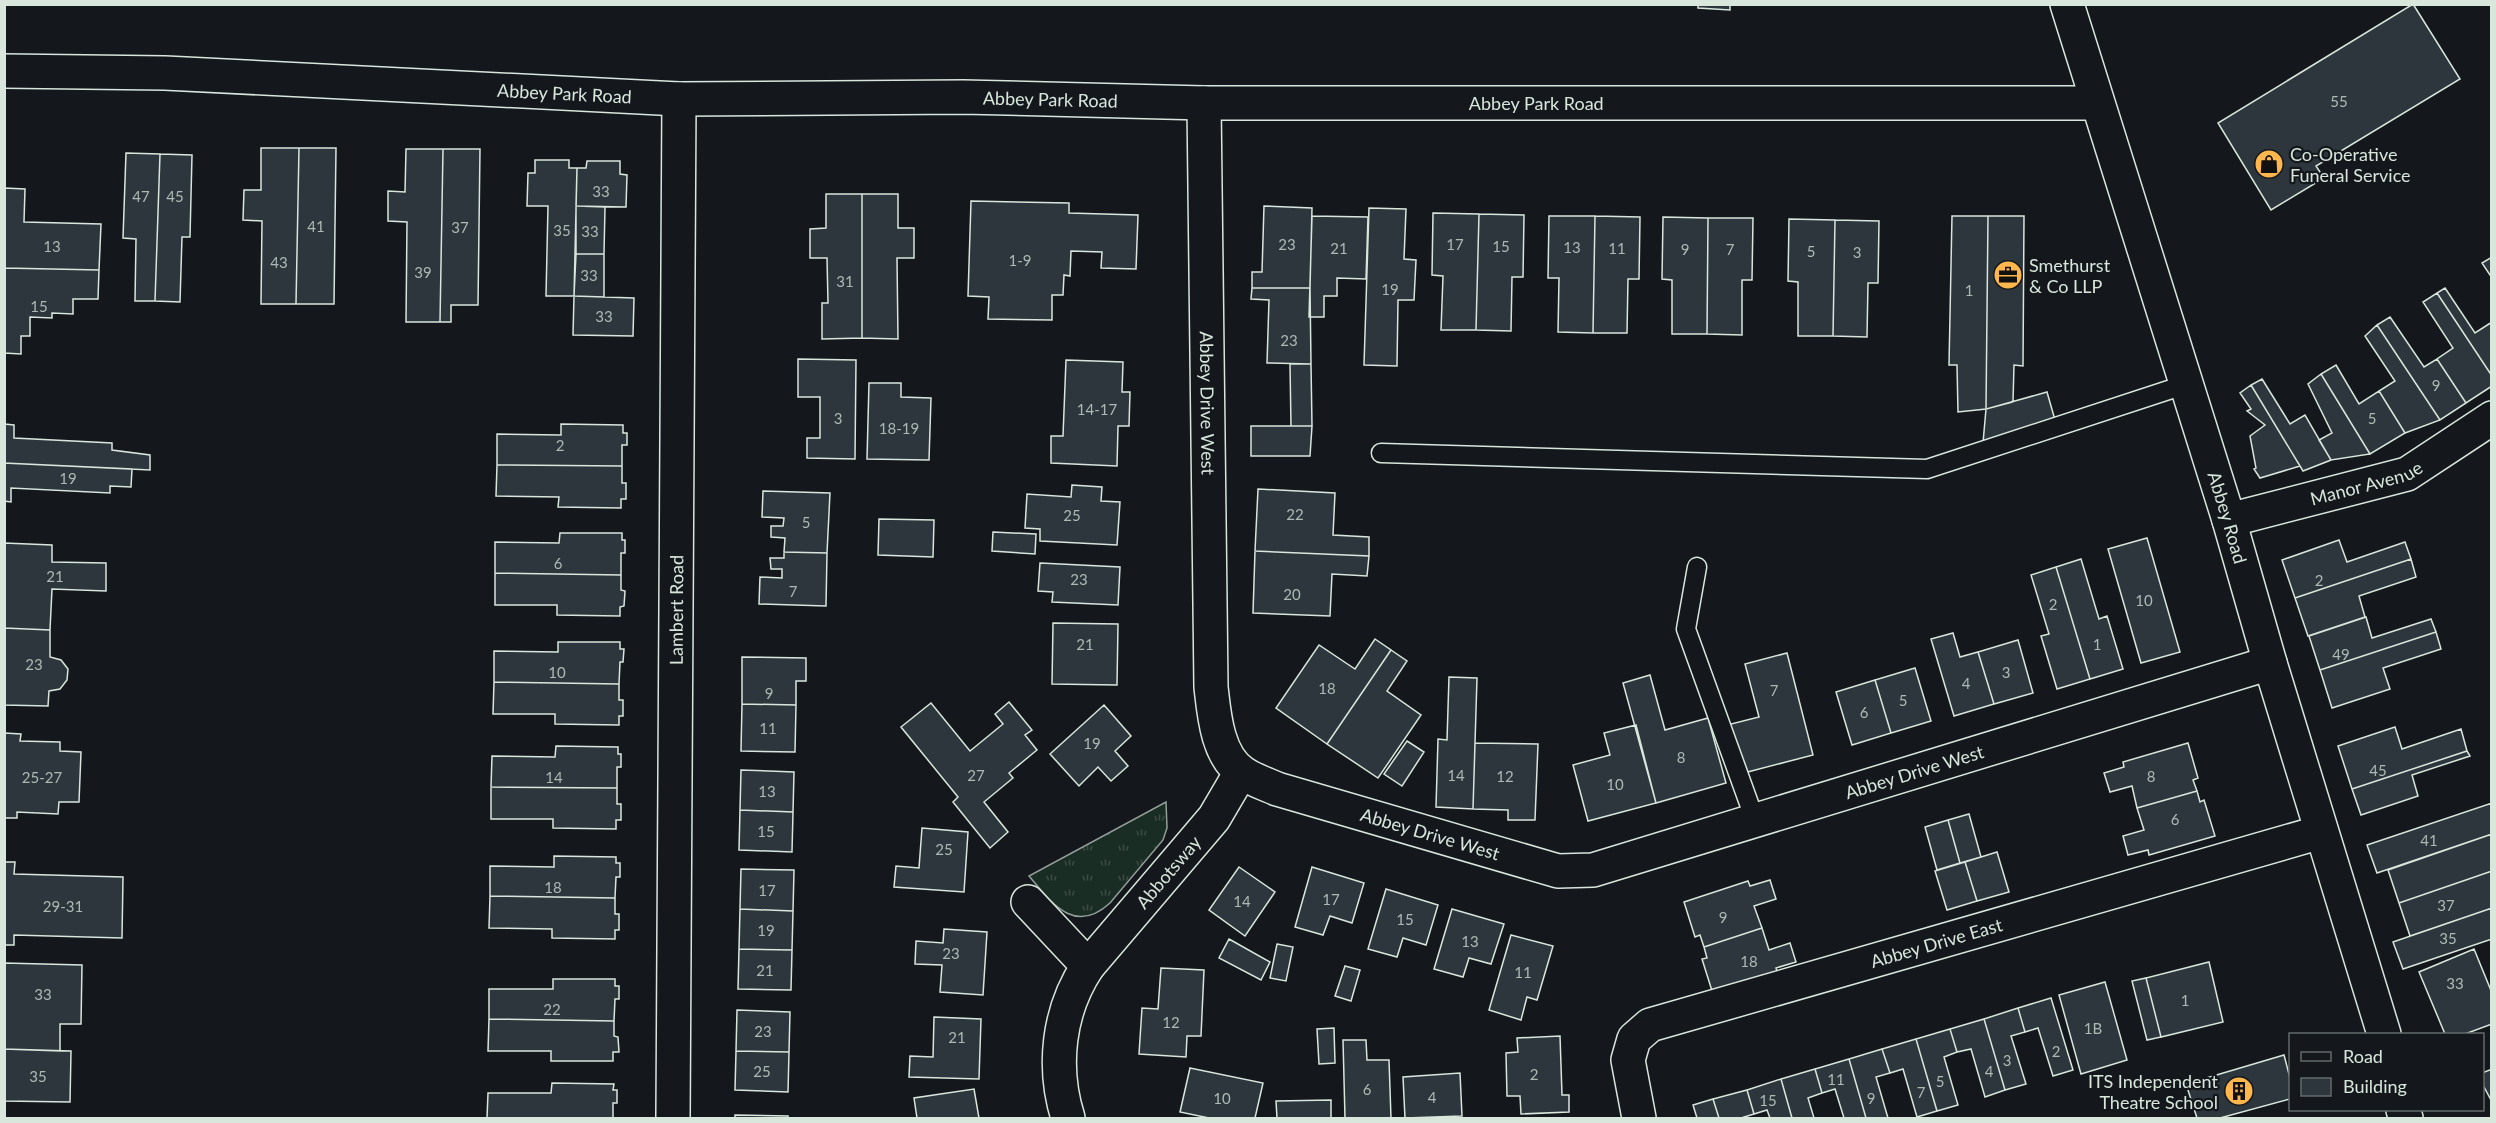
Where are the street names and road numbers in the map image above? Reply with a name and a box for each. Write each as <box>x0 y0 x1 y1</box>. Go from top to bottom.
street label: Abbey Park Road <box>497 79 632 108</box>
street label: Abbey Park Road <box>983 86 1118 112</box>
street label: Abbey Park Road <box>1469 92 1604 114</box>
street label: Abbey Drive West <box>1196 331 1219 476</box>
street label: Manor Avenue <box>2308 456 2426 510</box>
street label: Abbey Road <box>2203 469 2252 566</box>
street label: Lambert Road <box>665 555 687 665</box>
street label: Abbey Drive West <box>1842 740 1987 803</box>
street label: Abbey Drive West <box>1358 803 1503 865</box>
street label: Abbotsway <box>1131 830 1206 913</box>
street label: Abbey Drive East <box>1868 913 2005 972</box>

